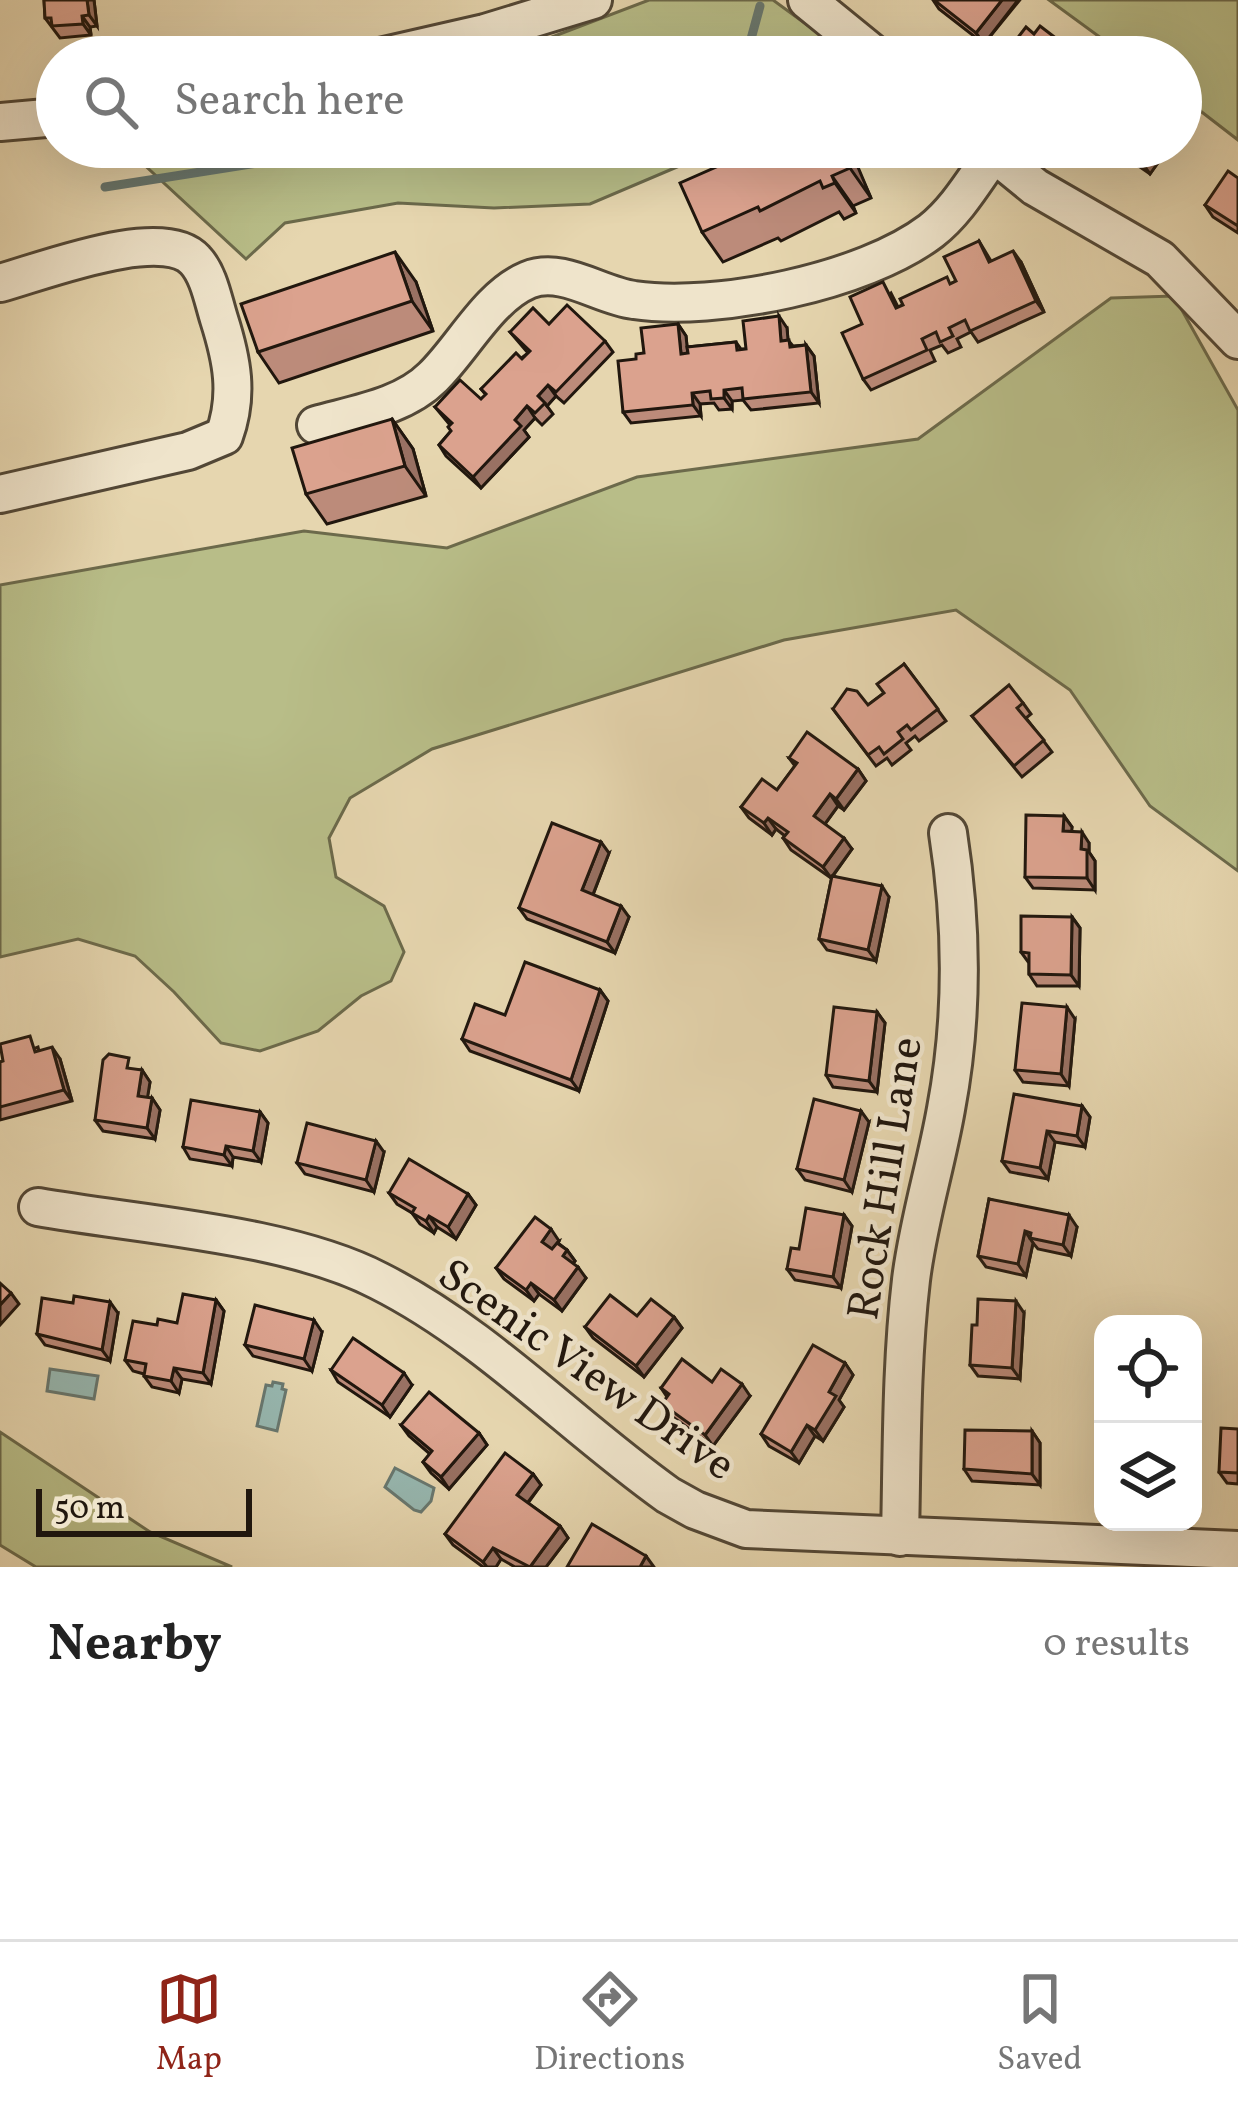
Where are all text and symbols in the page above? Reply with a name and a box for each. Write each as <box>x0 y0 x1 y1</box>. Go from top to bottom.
search box <box>36 36 1202 168</box>
icon: search <box>78 69 144 135</box>
text: Search here <box>174 71 405 134</box>
street label: Rock Hill Lane <box>834 1033 941 1325</box>
street label: Scenic View Drive <box>424 1246 747 1498</box>
map controls <box>1094 1315 1202 1531</box>
button: locate <box>1094 1315 1202 1423</box>
button: layers <box>1094 1423 1202 1531</box>
scale bar <box>36 1483 252 1536</box>
text: 50 m <box>54 1487 125 1533</box>
text: Nearby <box>48 1610 222 1681</box>
text: 0 results <box>1043 1618 1190 1672</box>
tab: Map <box>156 1966 222 2084</box>
tab: Directions <box>534 1966 685 2084</box>
tab: Saved <box>997 1966 1082 2084</box>

